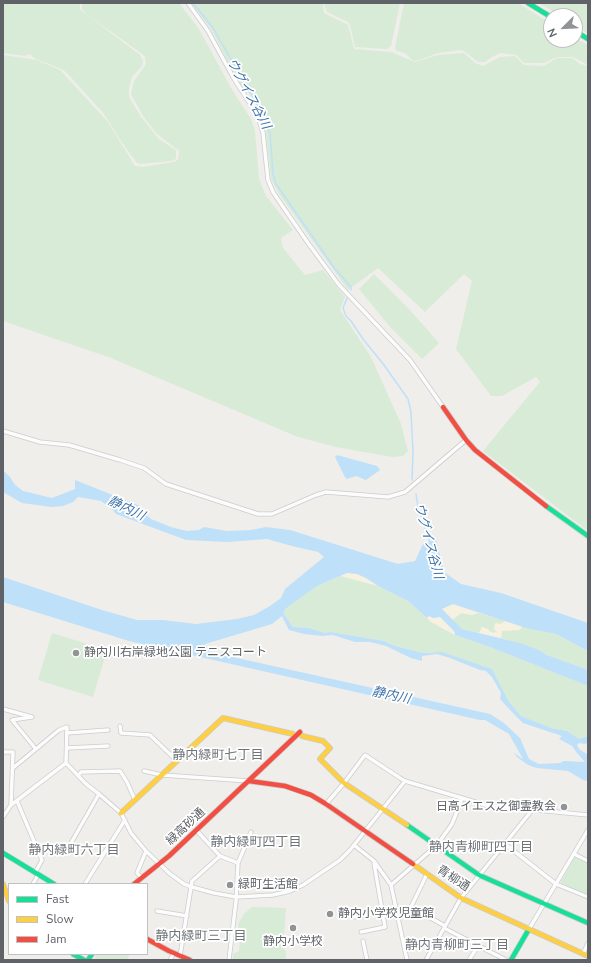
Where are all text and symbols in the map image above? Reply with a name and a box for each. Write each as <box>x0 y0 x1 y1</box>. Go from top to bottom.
north arrow <box>543 8 583 48</box>
text: N <box>544 26 561 39</box>
water label: ウグイス谷川 <box>223 56 273 132</box>
water label: 静内川 <box>105 493 147 525</box>
water label: ウグイス谷川 <box>410 501 446 581</box>
place label: 静内川右岸緑地公園 テニスコート <box>84 646 267 660</box>
marker: 静内川右岸緑地公園 テニスコート <box>71 648 81 658</box>
water label: 静内川 <box>370 684 412 708</box>
district label: 静内緑町七丁目 <box>173 748 263 764</box>
place label: 日高イエス之御霊教会 <box>436 800 556 814</box>
marker: 日高イエス之御霊教会 <box>559 802 569 812</box>
street label: 緑高砂通 <box>164 805 208 849</box>
district label: 静内緑町四丁目 <box>211 835 301 851</box>
district label: 静内青柳町四丁目 <box>429 840 533 856</box>
district label: 静内緑町六丁目 <box>29 843 119 859</box>
street label: 青柳通 <box>434 863 472 895</box>
place label: 緑町生活館 <box>238 878 298 892</box>
marker: 緑町生活館 <box>225 880 235 890</box>
legend <box>8 883 148 955</box>
text: Fast <box>46 891 69 907</box>
place label: 静内小学校児童館 <box>338 907 434 921</box>
marker: 静内小学校児童館 <box>325 909 335 919</box>
text: Slow <box>46 911 74 927</box>
marker: 静内小学校 <box>288 923 298 933</box>
district label: 静内緑町三丁目 <box>156 929 246 945</box>
text: Jam <box>46 931 67 947</box>
place label: 静内小学校 <box>263 935 323 949</box>
district label: 静内青柳町三丁目 <box>405 938 509 954</box>

